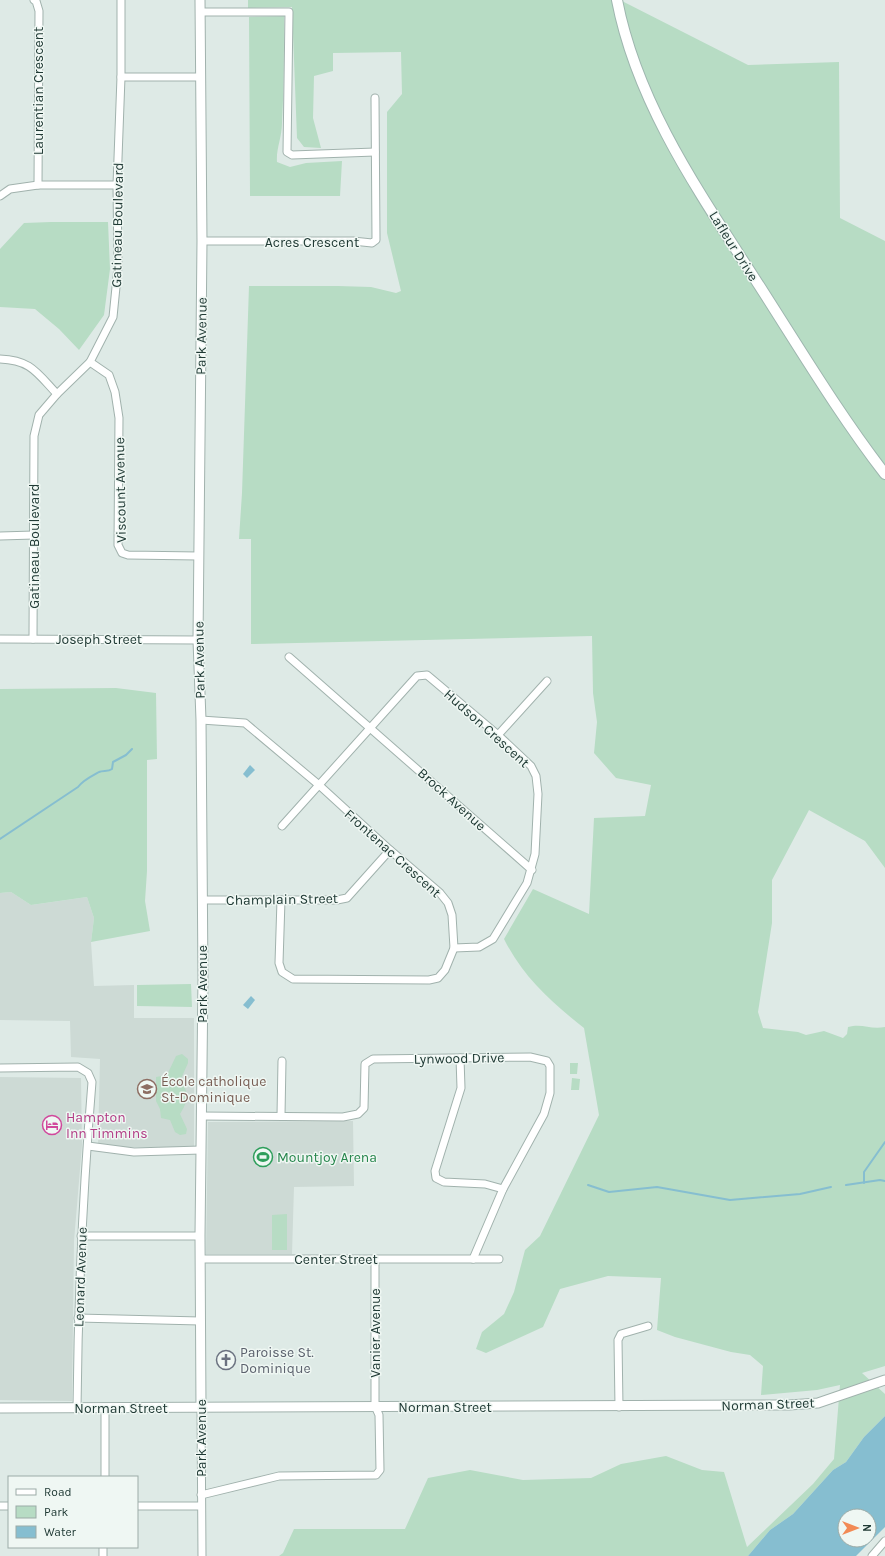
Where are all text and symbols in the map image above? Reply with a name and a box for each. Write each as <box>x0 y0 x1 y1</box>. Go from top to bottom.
street label: Laurentian Crescent <box>30 27 47 155</box>
street label: Gatineau Boulevard <box>108 162 127 288</box>
street label: Lafleur Drive <box>705 208 762 285</box>
street label: Acres Crescent <box>265 234 359 251</box>
street label: Park Avenue <box>192 297 211 375</box>
street label: Viscount Avenue <box>111 437 130 543</box>
street label: Gatineau Boulevard <box>26 483 43 609</box>
street label: Park Avenue <box>190 621 209 699</box>
street label: Joseph Street <box>56 631 142 648</box>
street label: Hudson Crescent <box>440 686 533 771</box>
street label: Brock Avenue <box>414 764 489 834</box>
street label: Frontenac Crescent <box>341 806 444 901</box>
street label: Champlain Street <box>226 890 338 909</box>
street label: Park Avenue <box>194 945 211 1023</box>
street label: Lynwood Drive <box>413 1049 505 1068</box>
place label: École catholique St-Dominique <box>161 1072 266 1106</box>
school or university icon: École catholique St-Dominique <box>136 1078 158 1100</box>
place label: Hampton Inn Timmins <box>66 1109 148 1142</box>
hotel icon: Hampton Inn Timmins <box>41 1114 63 1136</box>
sports icon: Mountjoy Arena <box>252 1146 274 1168</box>
place label: Mountjoy Arena <box>277 1149 377 1166</box>
street label: Leonard Avenue <box>70 1227 91 1327</box>
street label: Center Street <box>294 1251 378 1268</box>
street label: Vanier Avenue <box>367 1288 384 1378</box>
place label: Paroisse St. Dominique <box>240 1344 314 1377</box>
church icon: Paroisse St. Dominique <box>215 1349 237 1371</box>
street label: Norman Street <box>721 1394 815 1415</box>
street label: Park Avenue <box>193 1399 210 1477</box>
street label: Norman Street <box>398 1399 492 1416</box>
street label: Norman Street <box>74 1400 168 1417</box>
legend <box>8 1476 138 1548</box>
text: Road <box>44 1485 72 1499</box>
text: Park <box>44 1505 69 1519</box>
north arrow <box>837 1508 877 1548</box>
text: N <box>860 1524 873 1532</box>
text: Water <box>44 1525 77 1539</box>

